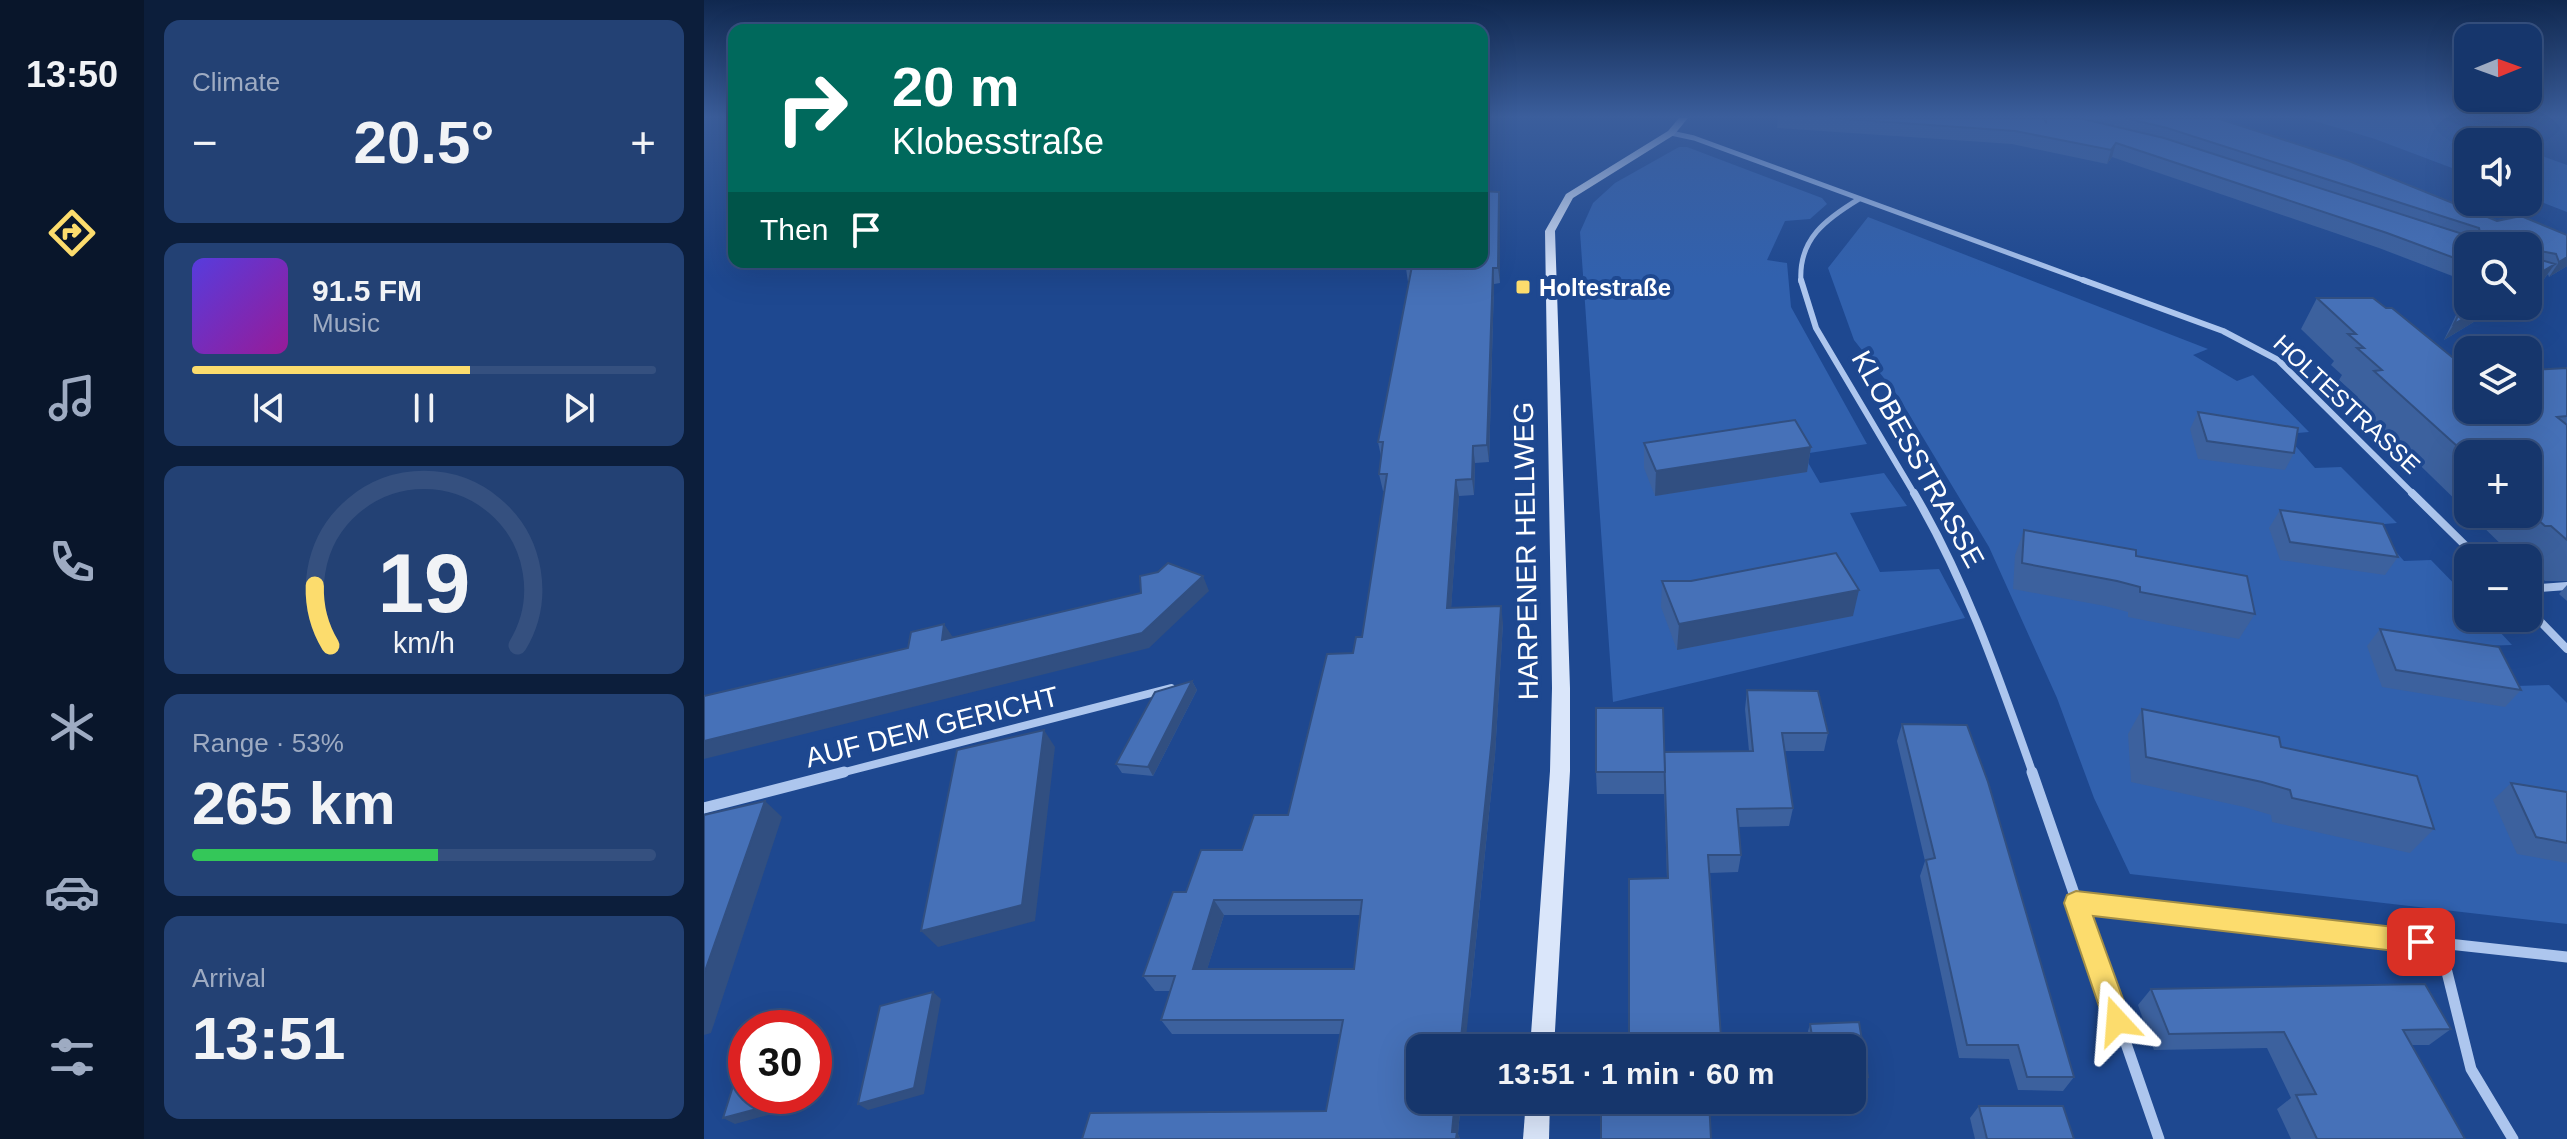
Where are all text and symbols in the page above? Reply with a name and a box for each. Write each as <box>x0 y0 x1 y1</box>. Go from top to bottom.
north arrow <box>2454 24 2542 112</box>
map controls <box>2454 24 2542 632</box>
text: 13:50 <box>26 54 118 95</box>
text: 20 m <box>892 55 1020 118</box>
icon: right <box>760 56 864 160</box>
text: Climate <box>192 67 280 97</box>
text: 20.5° <box>354 109 494 176</box>
text: − <box>192 118 218 167</box>
text: + <box>630 118 656 167</box>
text: Klobesstraße <box>892 121 1104 162</box>
button: sound <box>2454 128 2542 216</box>
icon: directions <box>44 205 100 261</box>
icon: arrive <box>844 208 888 252</box>
text: Then <box>760 213 828 246</box>
button: search <box>2454 232 2542 320</box>
text: 91.5 FM <box>312 274 422 307</box>
place label: Holtestraße <box>1539 274 1671 301</box>
marker: Holtestraße <box>1514 278 1532 296</box>
text: Music <box>312 308 380 338</box>
street label: HOLTESTRASSE <box>2268 329 2426 479</box>
button: layers <box>2454 336 2542 424</box>
street label: KLOBESSTRASSE <box>1846 345 1990 573</box>
icon: music <box>44 370 100 426</box>
icon: previous <box>247 386 291 430</box>
icon: pause <box>402 386 446 430</box>
icon: next <box>557 386 601 430</box>
street label: HARPENER HELLWEG <box>1508 402 1544 700</box>
button: + <box>2454 440 2542 528</box>
icon: phone <box>44 534 100 590</box>
text: 19 <box>378 536 470 629</box>
button: − <box>2454 544 2542 632</box>
text: km/h <box>393 627 455 659</box>
street label: AUF DEM GERICHT <box>802 681 1062 773</box>
icon: climate <box>44 699 100 755</box>
text: Range · 53% <box>192 728 344 758</box>
text: 265 km <box>192 770 396 837</box>
icon: car <box>44 864 100 920</box>
pin <box>2387 908 2455 976</box>
icon: arrive <box>2399 920 2443 964</box>
text: Arrival <box>192 963 266 993</box>
position arrow <box>2075 979 2159 1063</box>
text: 13:51 <box>192 1005 345 1072</box>
speed limit sign: 30 <box>728 1010 832 1114</box>
icon: filters <box>44 1029 100 1085</box>
text: 13:51 · 1 min · 60 m <box>1498 1057 1774 1090</box>

